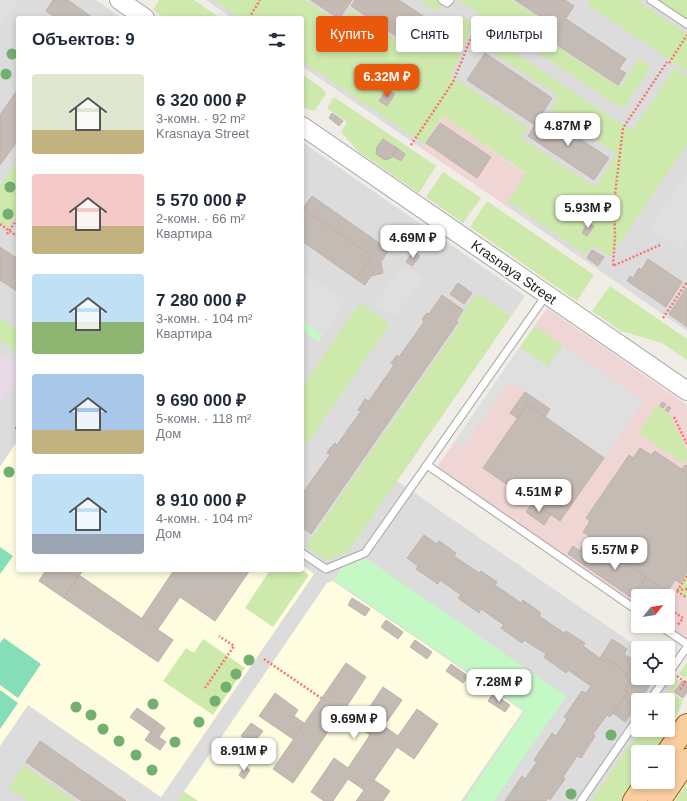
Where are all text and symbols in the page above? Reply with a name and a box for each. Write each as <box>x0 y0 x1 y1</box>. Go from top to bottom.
chip: Купить <box>316 16 388 52</box>
chip: Снять <box>396 16 463 52</box>
chip: Фильтры <box>471 16 557 52</box>
icon: filters <box>266 29 288 51</box>
text: Объектов: 9 <box>32 30 135 49</box>
pin: 6.32M ₽ <box>350 64 424 98</box>
text: 6.32M ₽ <box>363 69 411 84</box>
icon: home <box>64 90 112 138</box>
text: 6 320 000 ₽ <box>156 91 246 110</box>
text: 3-комн. · 92 m² <box>156 111 245 126</box>
pin: 4.87M ₽ <box>531 113 605 147</box>
text: 4.87M ₽ <box>544 118 592 133</box>
text: Krasnaya Street <box>156 126 249 141</box>
icon: home <box>64 190 112 238</box>
text: 5 570 000 ₽ <box>156 191 246 210</box>
pin: 5.93M ₽ <box>551 195 625 229</box>
text: 5.93M ₽ <box>564 200 612 215</box>
text: 2-комн. · 66 m² <box>156 211 245 226</box>
pin: 4.69M ₽ <box>376 225 450 259</box>
text: Квартира <box>156 226 212 241</box>
text: 4.69M ₽ <box>389 230 437 245</box>
street label: Krasnaya Street <box>468 237 560 307</box>
icon: home <box>64 290 112 338</box>
text: 7 280 000 ₽ <box>156 291 246 310</box>
text: 3-комн. · 104 m² <box>156 311 252 326</box>
text: Квартира <box>156 326 212 341</box>
icon: home <box>64 390 112 438</box>
text: 9 690 000 ₽ <box>156 391 246 410</box>
text: 5-комн. · 118 m² <box>156 411 251 426</box>
text: Дом <box>156 426 181 441</box>
pin: 4.51M ₽ <box>502 479 576 513</box>
text: 4.51M ₽ <box>515 484 563 499</box>
icon: home <box>64 490 112 538</box>
text: 8 910 000 ₽ <box>156 491 246 510</box>
text: 4-комн. · 104 m² <box>156 511 252 526</box>
text: Дом <box>156 526 181 541</box>
pin: 5.57M ₽ <box>578 537 652 571</box>
text: 5.57M ₽ <box>591 542 639 557</box>
north arrow <box>631 589 675 633</box>
map controls <box>631 589 675 789</box>
button: locate <box>631 641 675 685</box>
pin: 7.28M ₽ <box>462 669 536 703</box>
text: 7.28M ₽ <box>475 674 523 689</box>
button: + <box>631 693 675 737</box>
pin: 9.69M ₽ <box>317 706 391 740</box>
text: 9.69M ₽ <box>330 711 378 726</box>
pin: 8.91M ₽ <box>207 738 281 772</box>
text: 8.91M ₽ <box>220 743 268 758</box>
button: − <box>631 745 675 789</box>

